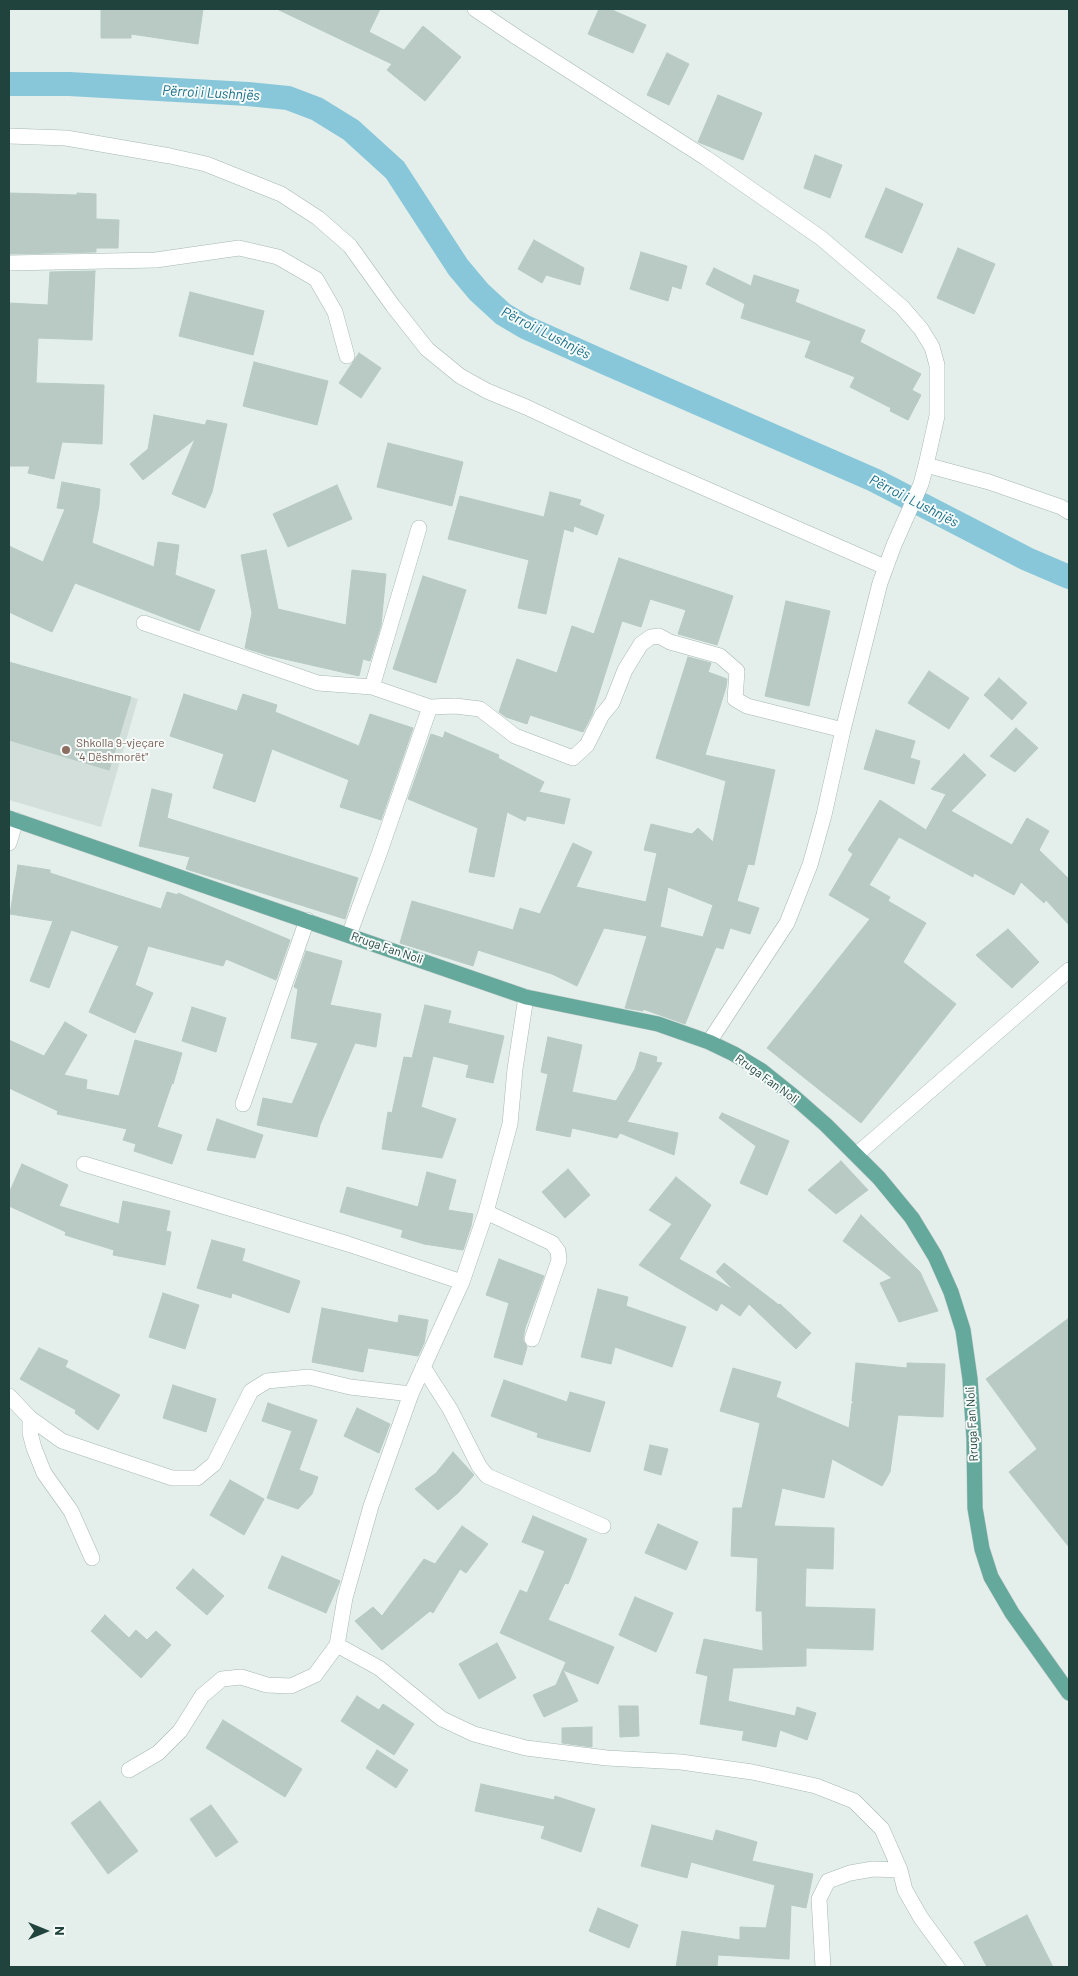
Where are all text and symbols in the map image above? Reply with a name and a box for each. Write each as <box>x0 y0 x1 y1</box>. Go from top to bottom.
water label: Përroi i Lushnjës <box>162 82 260 104</box>
water label: Përroi i Lushnjës <box>499 303 593 363</box>
water label: Përroi i Lushnjës <box>867 471 961 531</box>
place label: Shkolla 9-vjeçare "4 Dëshmorët" <box>76 736 165 764</box>
marker: Shkolla 9-vjeçare "4 Dëshmorët" <box>60 744 72 756</box>
street label: Rruga Fan Noli <box>349 929 425 967</box>
street label: Rruga Fan Noli <box>732 1051 802 1107</box>
street label: Rruga Fan Noli <box>963 1386 981 1462</box>
north arrow <box>20 1906 70 1956</box>
text: N <box>52 1926 69 1936</box>

